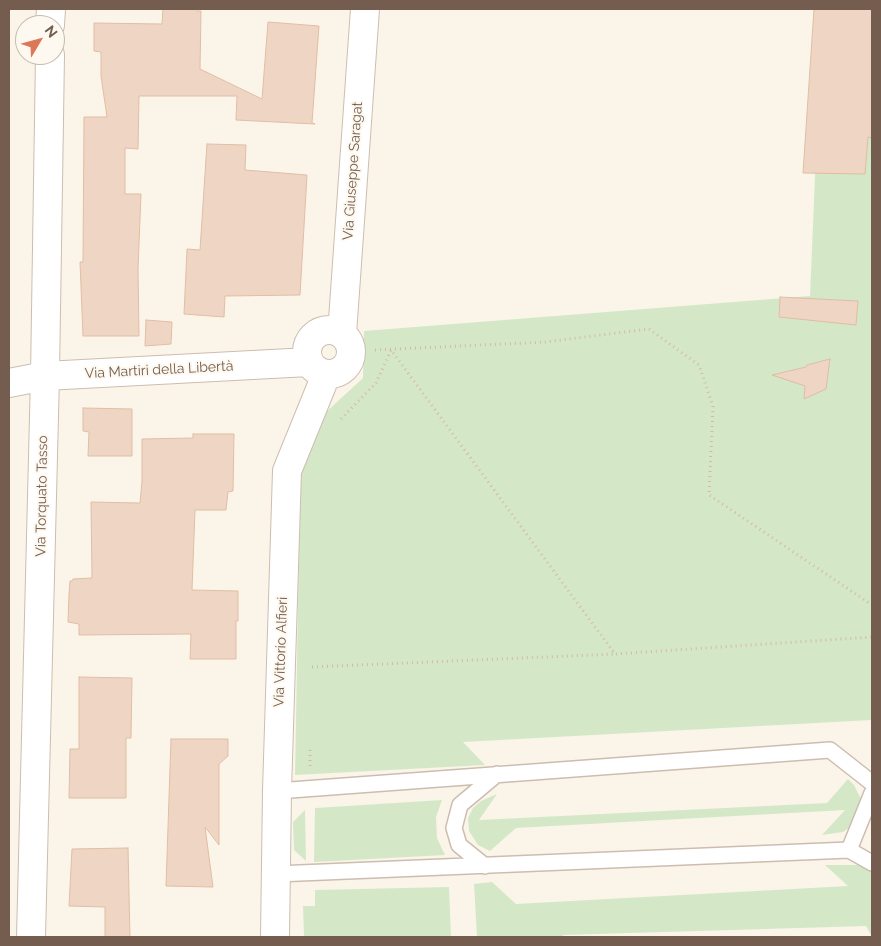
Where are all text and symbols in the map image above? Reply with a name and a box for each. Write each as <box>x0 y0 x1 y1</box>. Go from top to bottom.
north arrow <box>15 15 65 65</box>
text: N <box>42 22 61 41</box>
street label: Via Giuseppe Saragat <box>340 101 366 241</box>
street label: Via Martiri della Libertà <box>84 358 234 382</box>
street label: Via Torquato Tasso <box>33 435 51 557</box>
street label: Via Vittorio Alfieri <box>271 597 291 707</box>

